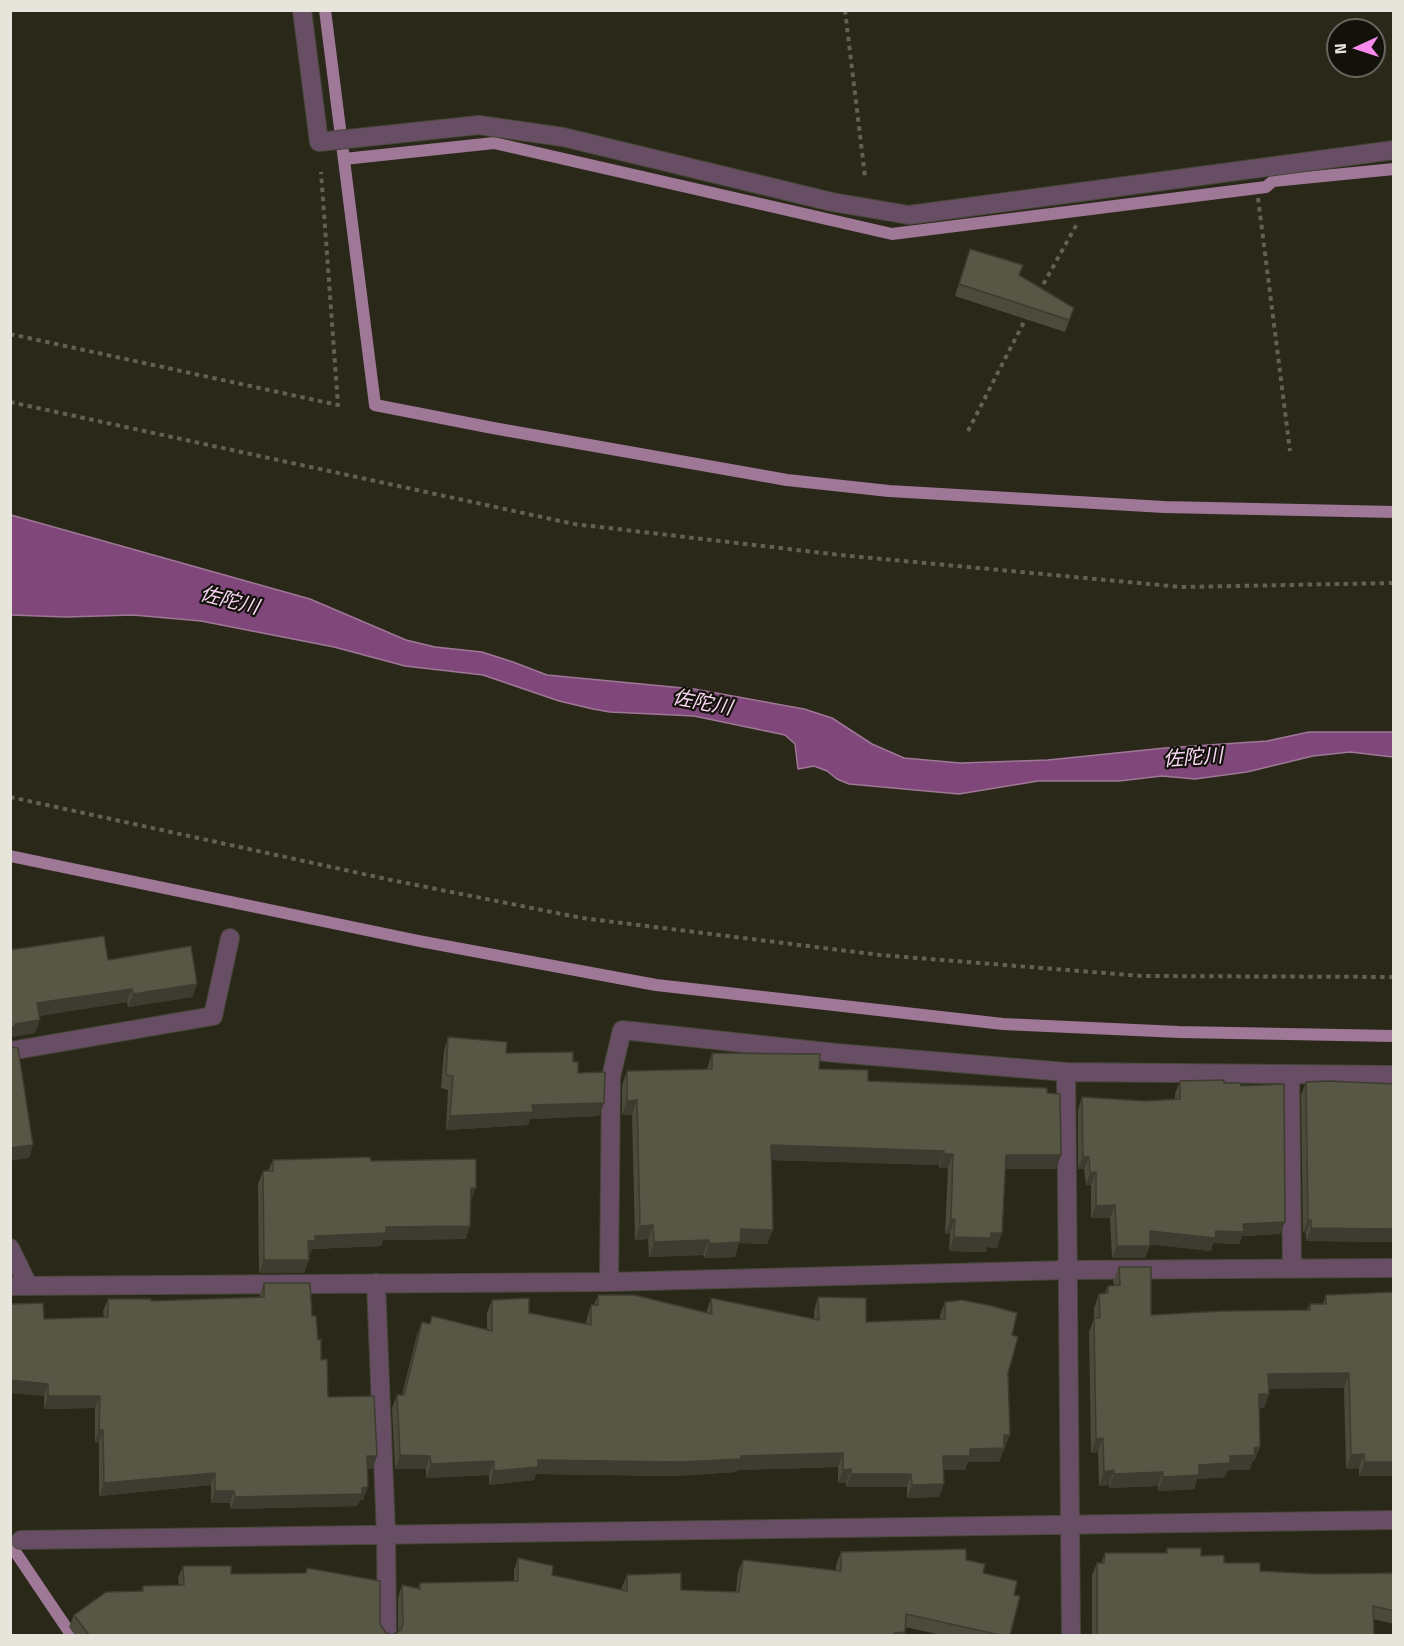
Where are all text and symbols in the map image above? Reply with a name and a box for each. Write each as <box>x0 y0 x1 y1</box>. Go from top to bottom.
north arrow <box>1326 18 1386 78</box>
text: N <box>1328 43 1352 55</box>
water label: 佐陀川 <box>197 583 261 621</box>
water label: 佐陀川 <box>670 686 734 722</box>
water label: 佐陀川 <box>1162 745 1224 773</box>

